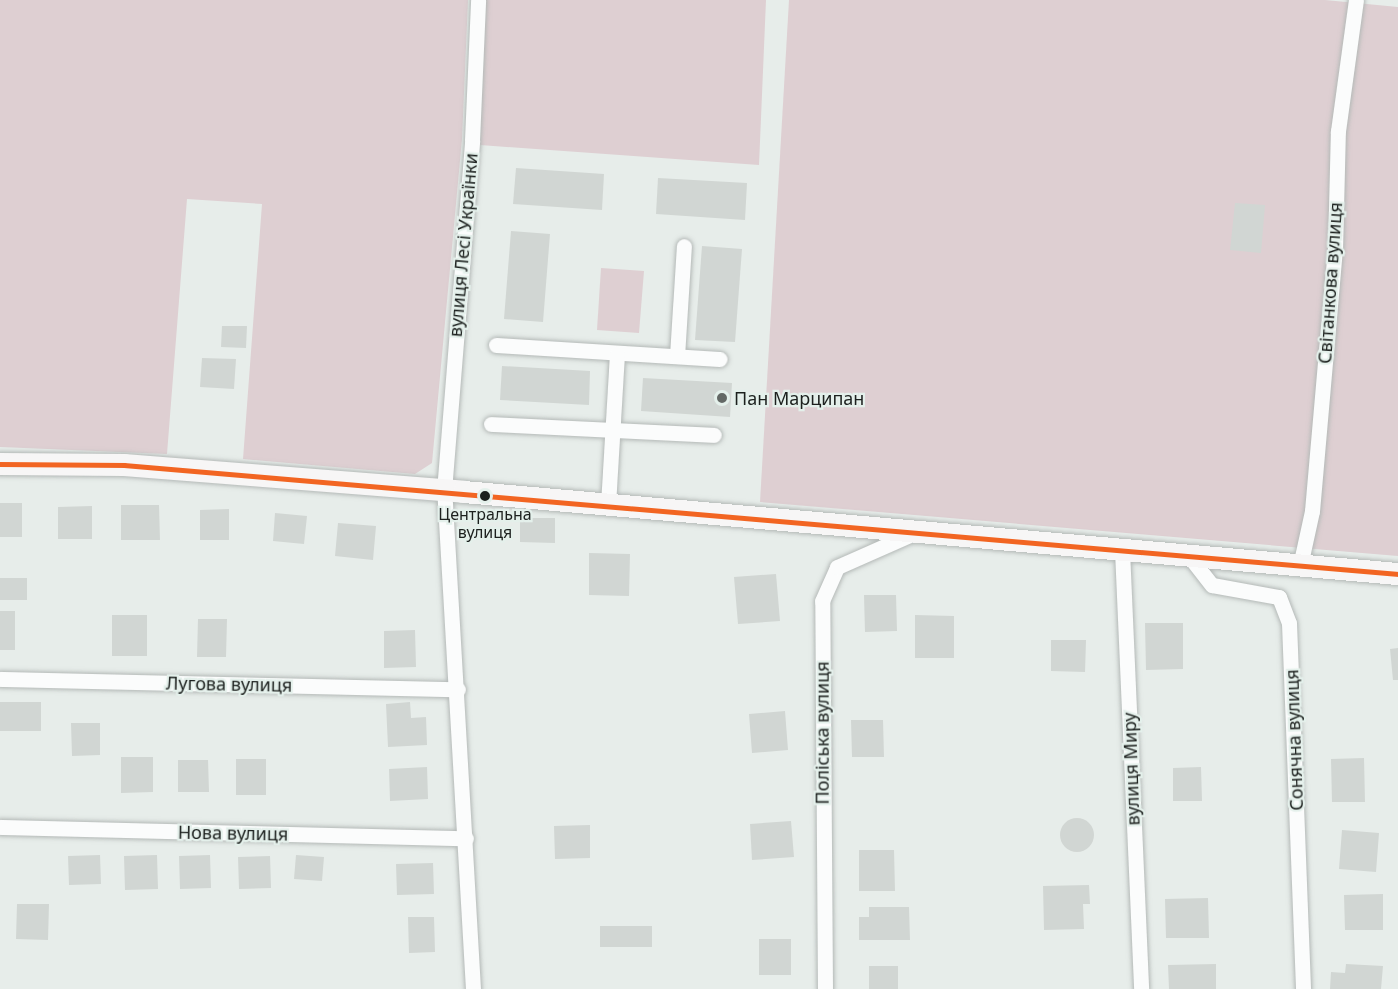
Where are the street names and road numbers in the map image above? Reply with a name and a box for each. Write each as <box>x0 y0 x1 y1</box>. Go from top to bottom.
street label: вулиця Лесі Українки <box>444 152 482 338</box>
street label: Світанкова вулиця <box>1314 202 1346 364</box>
street label: Поліська вулиця <box>811 661 833 805</box>
street label: Сонячна вулиця <box>1281 669 1307 811</box>
street label: Лугова вулиця <box>166 672 292 696</box>
street label: вулиця Миру <box>1118 712 1144 826</box>
street label: Нова вулиця <box>178 821 288 845</box>

